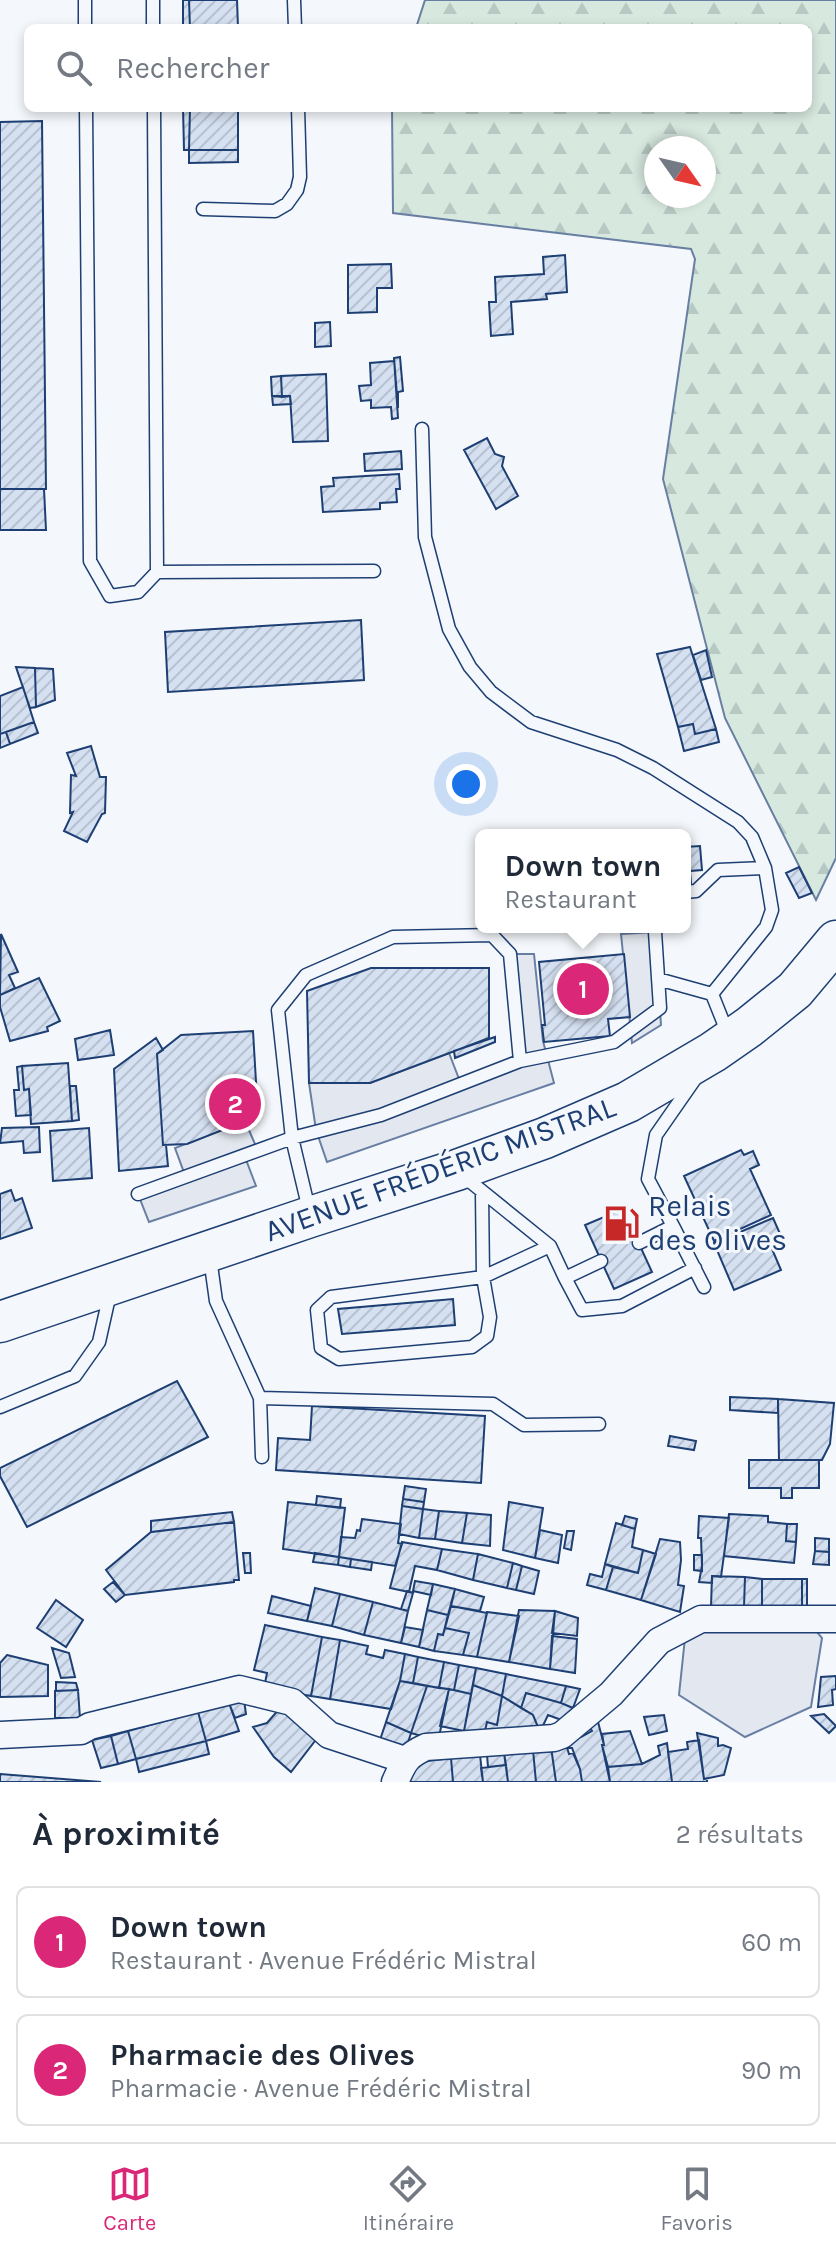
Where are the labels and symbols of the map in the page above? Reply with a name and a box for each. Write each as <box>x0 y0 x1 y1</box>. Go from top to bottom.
north arrow <box>644 136 716 208</box>
your location <box>446 764 486 804</box>
pin: 1 <box>557 959 609 1019</box>
pin: 2 <box>209 1074 261 1134</box>
street label: AVENUE FRÉDÉRIC MISTRAL <box>260 1089 620 1249</box>
place label: Relais des Olives <box>648 1188 787 1258</box>
fuel station icon: Relais des Olives <box>603 1204 641 1242</box>

